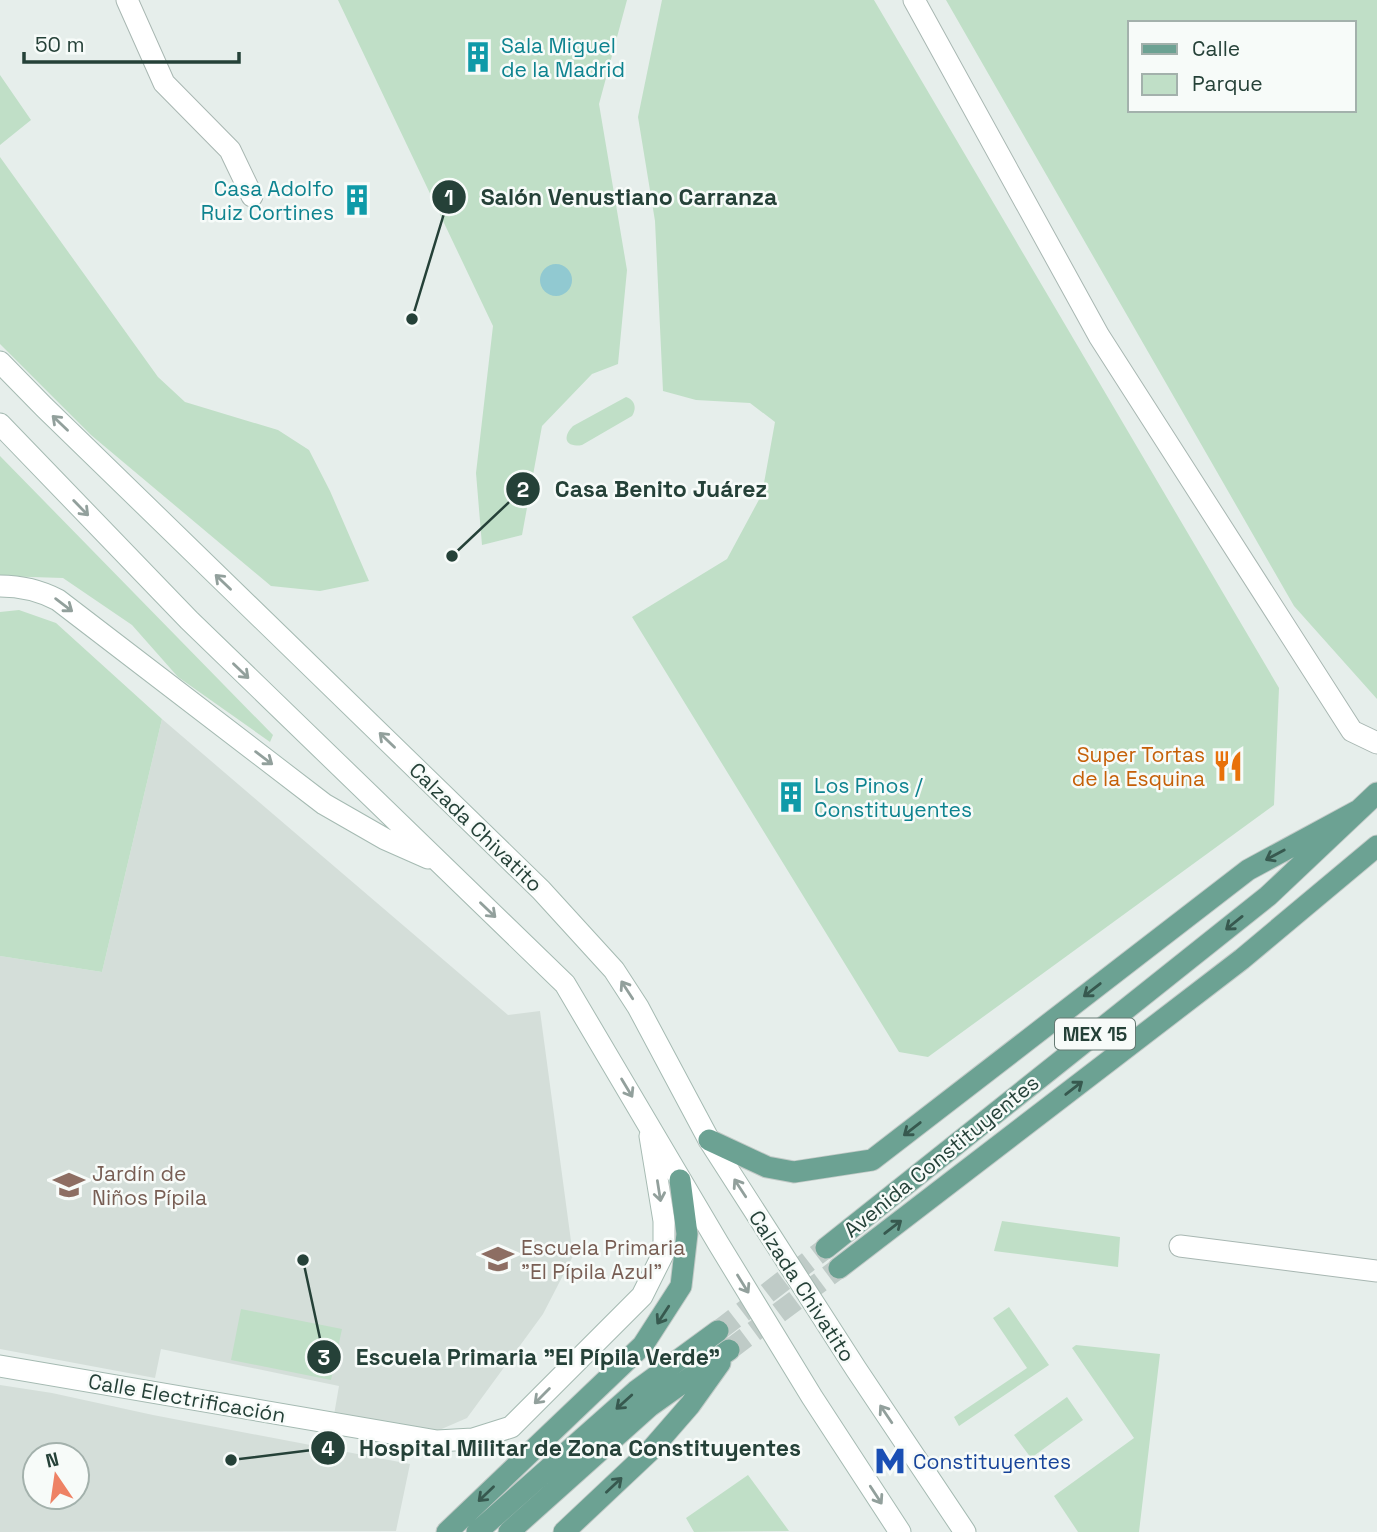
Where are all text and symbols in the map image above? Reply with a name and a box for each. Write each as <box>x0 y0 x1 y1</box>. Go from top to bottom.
scale bar <box>24 21 240 65</box>
legend <box>1128 21 1356 112</box>
text: 50 m <box>35 31 85 58</box>
place label: Sala Miguel de la Madrid <box>501 32 625 83</box>
text: Calle <box>1192 35 1240 62</box>
building icon: Sala Miguel de la Madrid <box>461 40 495 74</box>
text: Parque <box>1192 70 1263 97</box>
place label: Casa Adolfo Ruiz Cortines <box>201 175 334 226</box>
callout: Salón Venustiano Carranza <box>432 175 791 219</box>
text: Salón Venustiano Carranza <box>481 182 777 212</box>
building icon: Casa Adolfo Ruiz Cortines <box>340 183 374 217</box>
text: 1 <box>444 184 454 211</box>
one-way arrow <box>52 415 69 432</box>
callout: Casa Benito Juárez <box>506 467 781 511</box>
text: Casa Benito Juárez <box>555 474 767 504</box>
text: 2 <box>517 476 529 503</box>
one-way arrow <box>73 500 90 517</box>
one-way arrow <box>215 573 232 590</box>
one-way arrow <box>54 598 72 613</box>
one-way arrow <box>232 662 249 679</box>
one-way arrow <box>378 732 395 749</box>
place label: Super Tortas de la Esquina <box>1072 741 1205 792</box>
restaurant icon: Super Tortas de la Esquina <box>1211 749 1245 783</box>
one-way arrow <box>254 751 273 766</box>
street label: Calzada Chivatito <box>404 756 548 898</box>
place label: Los Pinos / Constituyentes <box>814 772 972 823</box>
building icon: Los Pinos / Constituyentes <box>774 780 808 814</box>
one-way arrow <box>1265 849 1286 862</box>
one-way arrow <box>480 901 497 918</box>
one-way arrow <box>1225 916 1243 931</box>
one-way arrow <box>619 981 633 1001</box>
one-way arrow <box>1084 983 1102 998</box>
road number: MEX 15 <box>1055 1018 1135 1050</box>
street label: Avenida Constituyentes <box>838 1069 1044 1243</box>
one-way arrow <box>620 1078 634 1098</box>
one-way arrow <box>1064 1081 1083 1096</box>
one-way arrow <box>904 1122 922 1137</box>
place label: Jardín de Niños Pípila <box>92 1160 207 1211</box>
school or university icon: Jardín de Niños Pípila <box>52 1168 86 1202</box>
one-way arrow <box>732 1178 746 1198</box>
one-way arrow <box>653 1179 666 1202</box>
street label: Calzada Chivatito <box>743 1205 861 1367</box>
one-way arrow <box>884 1219 902 1234</box>
place label: Escuela Primaria "El Pípila Azul" <box>521 1234 685 1285</box>
school or university icon: Escuela Primaria "El Pípila Azul" <box>481 1242 515 1276</box>
one-way arrow <box>736 1273 750 1293</box>
one-way arrow <box>655 1305 670 1324</box>
callout: Escuela Primaria "El Pípila Verde" <box>307 1335 734 1379</box>
text: Escuela Primaria "El Pípila Verde" <box>356 1342 720 1372</box>
text: 3 <box>318 1344 330 1371</box>
street label: Calle Electrificación <box>86 1367 288 1429</box>
one-way arrow <box>534 1388 551 1405</box>
one-way arrow <box>615 1394 633 1410</box>
one-way arrow <box>879 1405 893 1424</box>
callout: Hospital Militar de Zona Constituyentes <box>310 1426 815 1470</box>
text: Hospital Militar de Zona Constituyentes <box>359 1433 801 1463</box>
text: 4 <box>321 1435 335 1462</box>
north arrow <box>21 1441 91 1511</box>
metro station icon: Constituyentes <box>873 1444 907 1478</box>
text: N <box>43 1446 61 1474</box>
place label: Constituyentes <box>913 1448 1071 1475</box>
one-way arrow <box>605 1477 622 1494</box>
one-way arrow <box>870 1485 884 1505</box>
one-way arrow <box>478 1486 495 1503</box>

